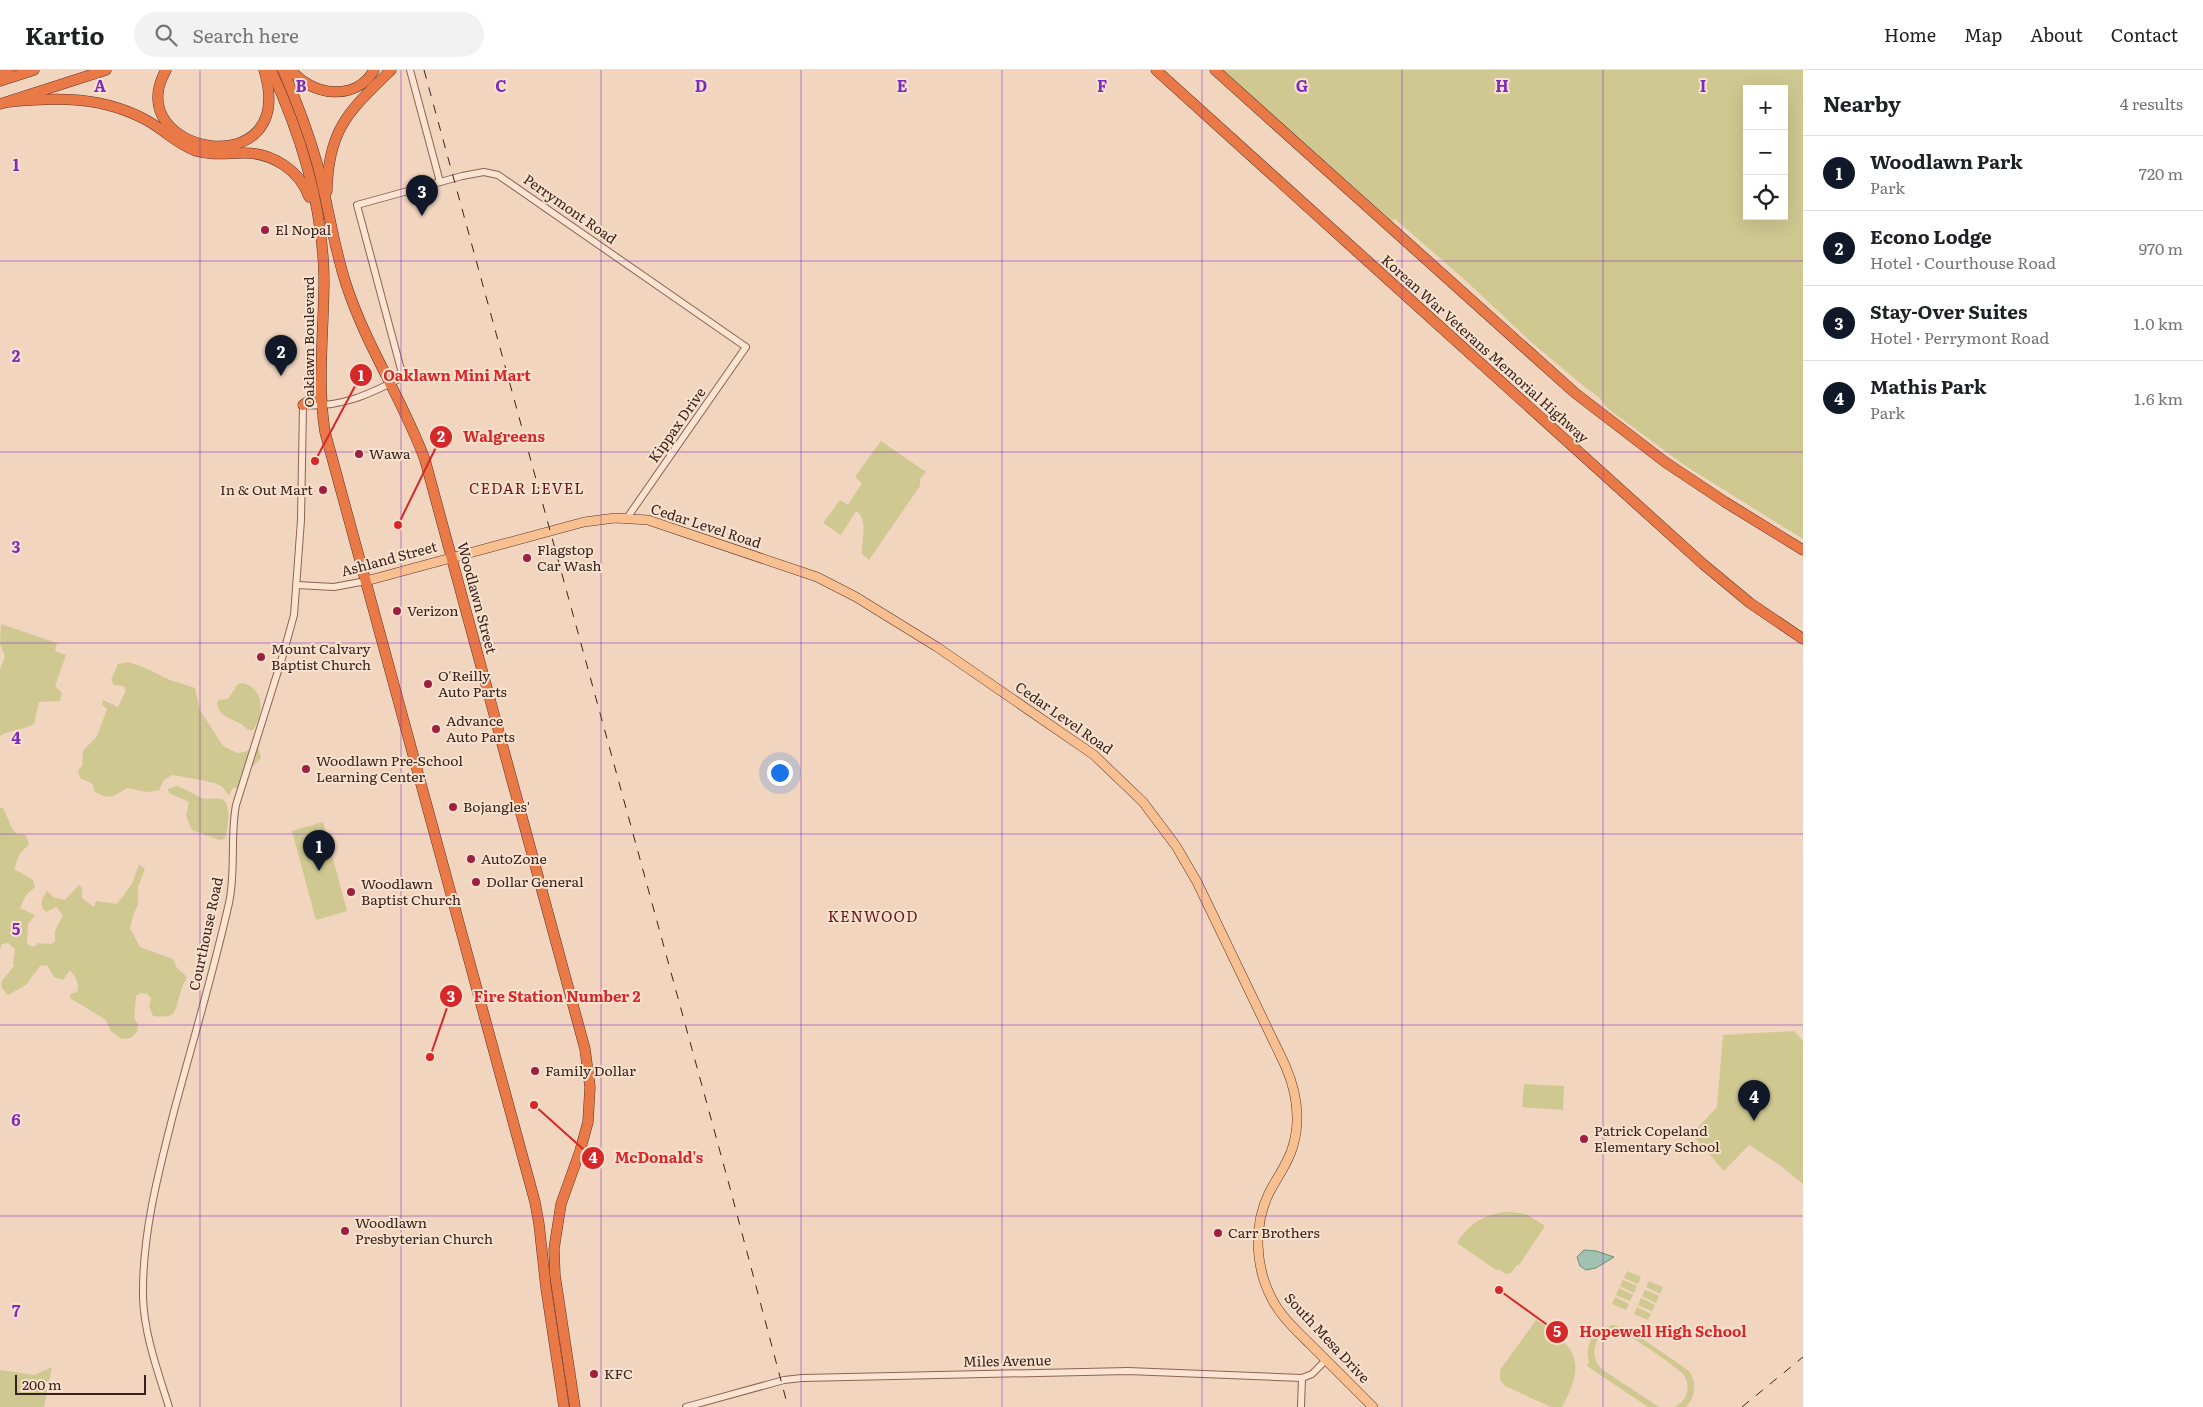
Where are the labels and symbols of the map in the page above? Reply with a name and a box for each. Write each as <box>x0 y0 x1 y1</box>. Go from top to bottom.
text: A <box>94 73 106 97</box>
text: B <box>295 73 307 97</box>
text: C <box>495 73 507 97</box>
text: D <box>695 73 707 97</box>
text: E <box>897 73 908 97</box>
text: F <box>1097 73 1107 97</box>
text: G <box>1296 73 1308 97</box>
text: H <box>1495 73 1509 97</box>
text: I <box>1700 73 1706 97</box>
text: 1 <box>13 152 20 176</box>
street label: Perrymont Road <box>520 169 622 248</box>
pin: 3 <box>406 175 438 216</box>
place label: El Nopal <box>275 219 332 239</box>
marker: El Nopal <box>259 224 271 236</box>
street label: Korean War Veterans Memorial Highway <box>1378 250 1594 448</box>
street label: Oaklawn Boulevard <box>298 276 318 407</box>
pin: 2 <box>265 335 297 376</box>
text: 2 <box>12 343 21 367</box>
callout: Oaklawn Mini Mart <box>349 360 541 390</box>
text: 1 <box>358 363 364 386</box>
text: Oaklawn Mini Mart <box>383 363 531 386</box>
street label: Kippax Drive <box>643 383 709 466</box>
callout: Walgreens <box>429 422 555 452</box>
text: 2 <box>437 424 445 447</box>
text: Walgreens <box>463 424 545 447</box>
place label: Wawa <box>369 443 411 463</box>
marker: Wawa <box>353 448 365 460</box>
district label: CEDAR LEVEL <box>469 476 585 499</box>
place label: In & Out Mart <box>220 479 313 499</box>
marker: In & Out Mart <box>317 484 329 496</box>
street label: Cedar Level Road <box>649 498 764 552</box>
text: 3 <box>12 534 21 558</box>
street label: Ashland Street <box>339 536 439 580</box>
place label: Flagstop Car Wash <box>537 539 602 575</box>
street label: Woodlawn Street <box>453 540 503 656</box>
marker: Flagstop Car Wash <box>521 552 533 564</box>
place label: Verizon <box>407 600 459 620</box>
marker: Verizon <box>391 605 403 617</box>
place label: Mount Calvary Baptist Church <box>271 638 372 674</box>
marker: Mount Calvary Baptist Church <box>255 651 267 663</box>
place label: O'Reilly Auto Parts <box>438 665 507 701</box>
street label: Cedar Level Road <box>1012 676 1118 759</box>
marker: O'Reilly Auto Parts <box>422 678 434 690</box>
place label: Advance Auto Parts <box>446 710 515 746</box>
marker: Advance Auto Parts <box>430 723 442 735</box>
text: 4 <box>11 725 21 749</box>
place label: Woodlawn Pre-School Learning Center <box>316 750 463 786</box>
your location <box>767 760 793 786</box>
marker: Woodlawn Pre-School Learning Center <box>300 763 312 775</box>
place label: Bojangles' <box>463 796 530 816</box>
marker: Bojangles' <box>447 801 459 813</box>
pin: 1 <box>303 830 335 871</box>
place label: AutoZone <box>481 848 547 868</box>
marker: AutoZone <box>465 853 477 865</box>
place label: Dollar General <box>486 871 584 891</box>
place label: Woodlawn Baptist Church <box>361 873 461 909</box>
street label: Courthouse Road <box>183 875 227 992</box>
marker: Dollar General <box>470 876 482 888</box>
marker: Woodlawn Baptist Church <box>345 886 357 898</box>
district label: KENWOOD <box>828 904 918 927</box>
text: 5 <box>12 916 21 940</box>
callout: Fire Station Number 2 <box>438 981 650 1011</box>
text: 3 <box>447 984 455 1007</box>
text: Fire Station Number 2 <box>473 984 641 1007</box>
place label: Family Dollar <box>545 1060 636 1080</box>
marker: Family Dollar <box>529 1065 541 1077</box>
pin: 4 <box>1738 1080 1770 1121</box>
text: 6 <box>11 1107 21 1131</box>
place label: Patrick Copeland Elementary School <box>1594 1120 1720 1156</box>
marker: Patrick Copeland Elementary School <box>1578 1133 1590 1145</box>
callout: McDonald's <box>580 1143 714 1173</box>
text: 4 <box>588 1145 598 1168</box>
text: McDonald's <box>615 1145 704 1168</box>
place label: Woodlawn Presbyterian Church <box>355 1212 493 1248</box>
place label: Carr Brothers <box>1228 1222 1320 1242</box>
marker: Woodlawn Presbyterian Church <box>339 1225 351 1237</box>
marker: Carr Brothers <box>1212 1227 1224 1239</box>
street label: South Mesa Drive <box>1281 1288 1375 1387</box>
text: 7 <box>12 1298 21 1322</box>
callout: Hopewell High School <box>1544 1317 1757 1347</box>
text: 5 <box>1553 1319 1561 1342</box>
text: Hopewell High School <box>1579 1319 1747 1342</box>
street label: Miles Avenue <box>963 1349 1051 1371</box>
place label: KFC <box>604 1363 633 1383</box>
marker: KFC <box>588 1368 600 1380</box>
scale bar <box>15 1372 146 1395</box>

